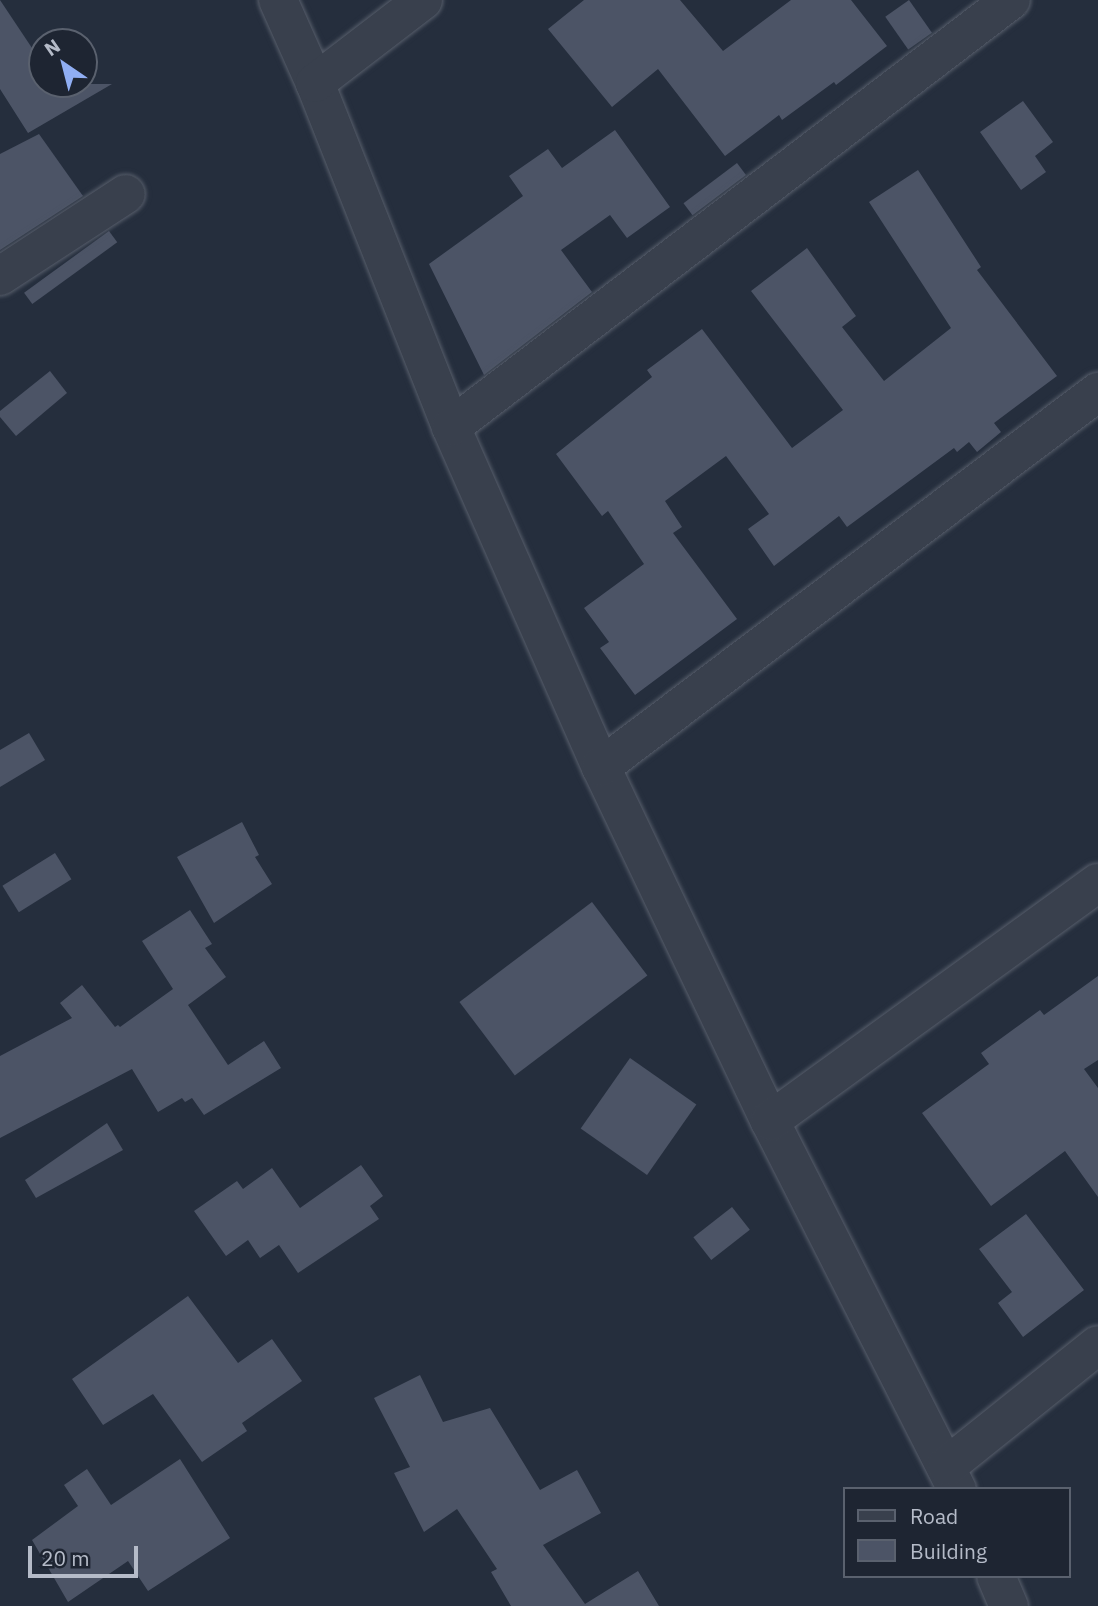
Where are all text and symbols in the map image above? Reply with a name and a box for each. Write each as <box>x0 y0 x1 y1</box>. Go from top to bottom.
north arrow <box>28 28 98 98</box>
text: N <box>40 34 65 61</box>
legend <box>842 1487 1070 1578</box>
text: Road <box>910 1502 958 1530</box>
scale bar <box>32 1532 142 1576</box>
text: Building <box>910 1537 987 1565</box>
text: 20 m <box>41 1544 90 1572</box>

